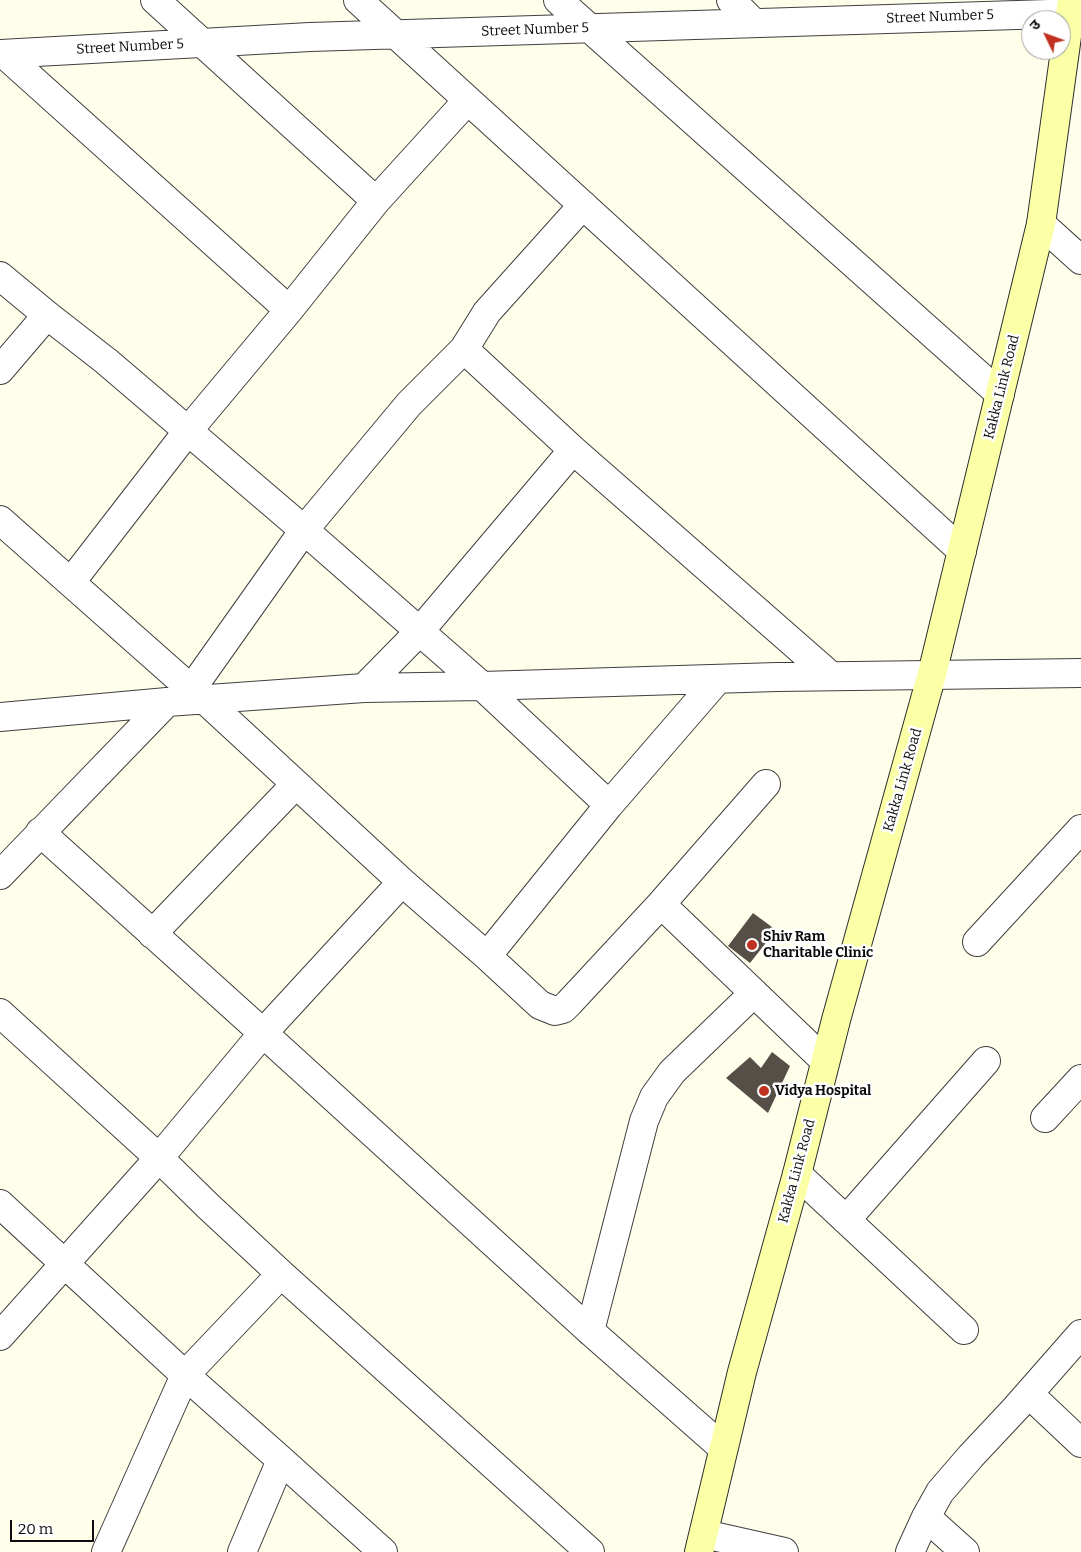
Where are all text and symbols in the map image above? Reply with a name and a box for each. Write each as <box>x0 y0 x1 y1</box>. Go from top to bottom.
street label: Street Number 5 <box>886 7 994 27</box>
north arrow <box>1021 10 1071 60</box>
text: उ <box>1026 17 1044 34</box>
street label: Street Number 5 <box>481 20 589 40</box>
street label: Street Number 5 <box>76 36 184 58</box>
street label: Kakka Link Road <box>981 333 1023 441</box>
street label: Kakka Link Road <box>880 726 926 834</box>
place label: Shiv Ram Charitable Clinic <box>763 929 873 962</box>
marker: Shiv Ram Charitable Clinic <box>745 938 759 952</box>
place label: Vidya Hospital <box>775 1083 871 1099</box>
marker: Vidya Hospital <box>757 1084 771 1098</box>
street label: Kakka Link Road <box>775 1117 819 1225</box>
scale bar <box>12 1510 96 1542</box>
text: 20 m <box>18 1520 53 1538</box>

